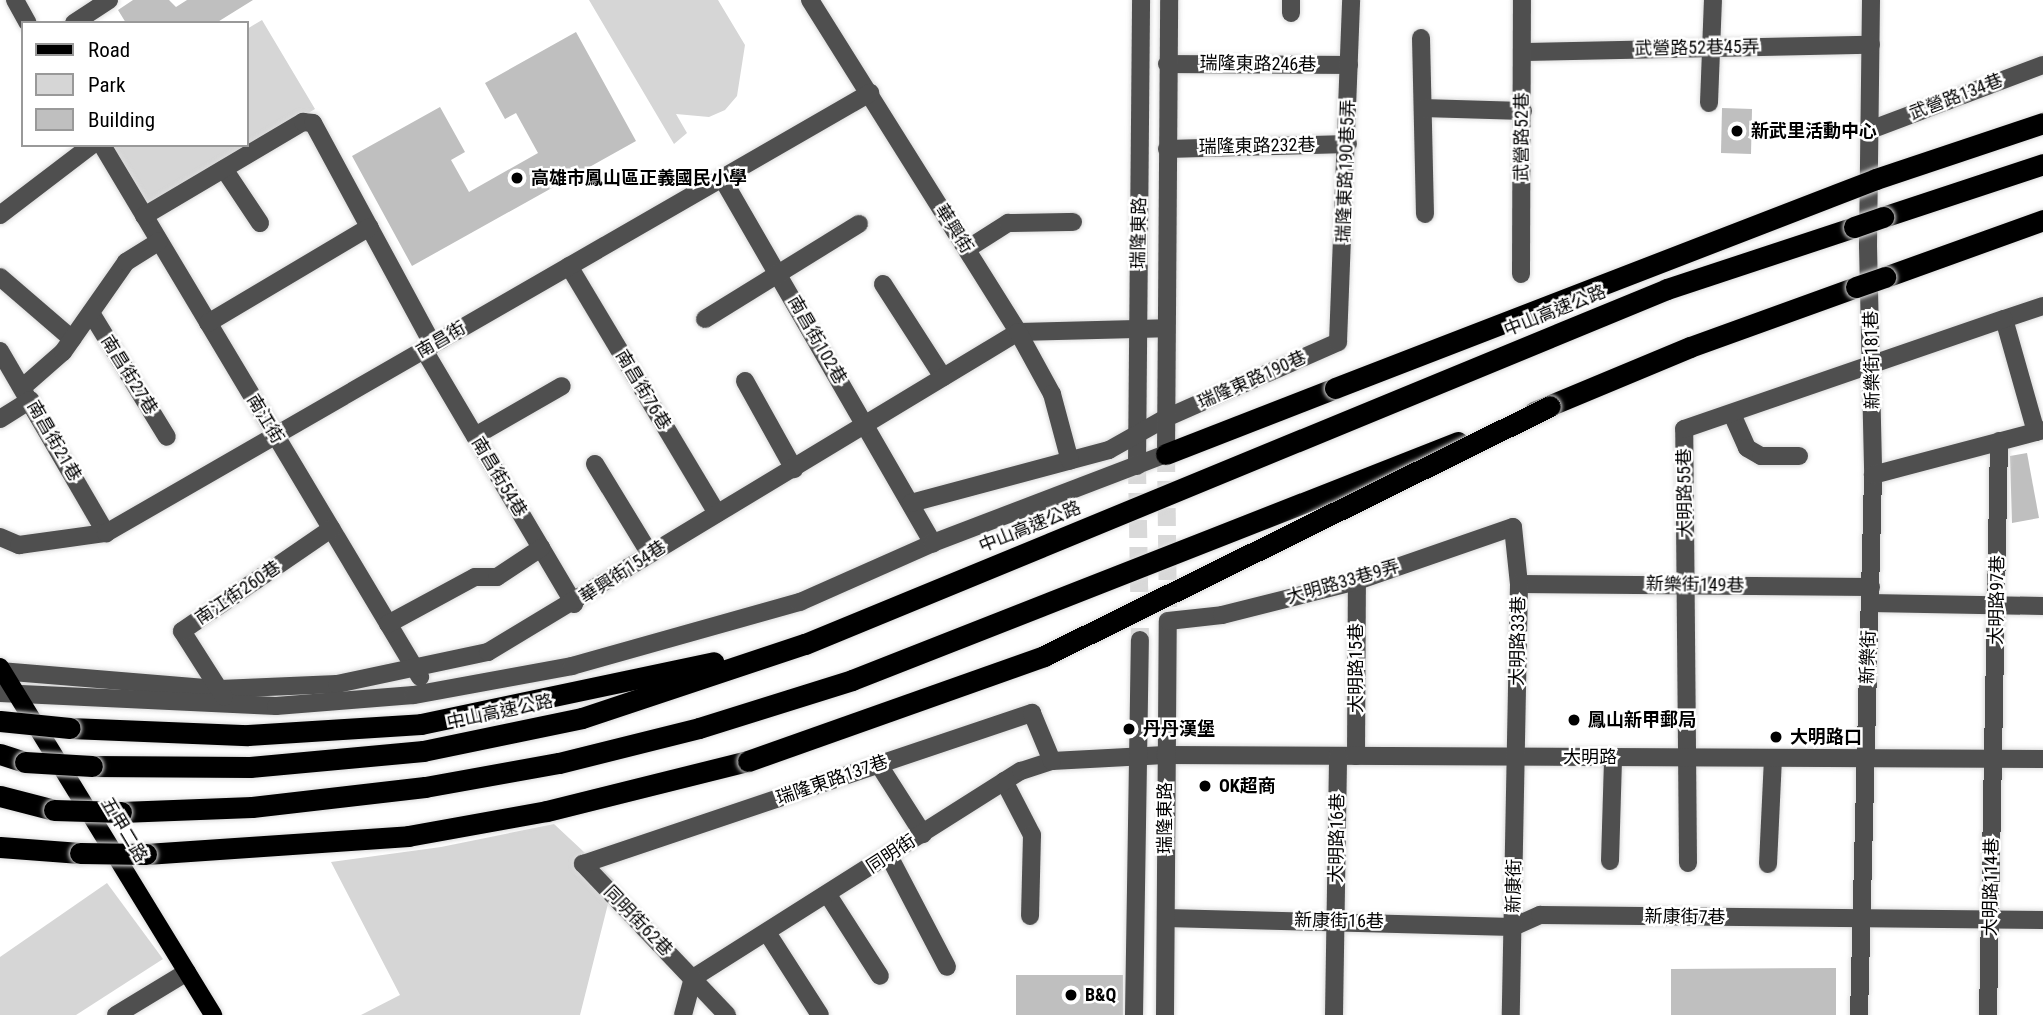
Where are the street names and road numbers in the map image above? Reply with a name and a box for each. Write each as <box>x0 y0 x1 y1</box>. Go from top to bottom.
street label: 武營路52巷45弄 <box>1634 36 1760 60</box>
street label: 瑞隆東路246巷 <box>1199 52 1317 76</box>
street label: 武營路134巷 <box>1906 69 2006 125</box>
street label: 武營路52巷 <box>1511 92 1533 182</box>
street label: 瑞隆東路190巷5弄 <box>1333 99 1359 243</box>
street label: 瑞隆東路232巷 <box>1198 134 1316 158</box>
street label: 瑞隆東路 <box>1128 197 1150 269</box>
street label: 華興街 <box>931 200 977 258</box>
street label: 中山高速公路 <box>1501 281 1609 341</box>
street label: 南昌街102巷 <box>783 292 851 388</box>
street label: 新樂街181巷 <box>1860 310 1884 410</box>
street label: 南昌街 <box>412 317 470 363</box>
street label: 南昌街27巷 <box>96 331 162 419</box>
street label: 南昌街76巷 <box>611 346 675 434</box>
street label: 瑞隆東路190巷 <box>1194 346 1310 414</box>
street label: 南江街 <box>242 390 288 448</box>
street label: 南昌街21巷 <box>22 397 86 485</box>
street label: 南昌街54巷 <box>467 433 531 521</box>
street label: 大明路55巷 <box>1673 448 1697 538</box>
street label: 中山高速公路 <box>976 497 1084 557</box>
street label: 華興街154巷 <box>576 536 670 608</box>
street label: 大明路97巷 <box>1985 555 2009 645</box>
street label: 南江街260巷 <box>191 556 285 630</box>
street label: 大明路33巷9弄 <box>1284 556 1402 608</box>
street label: 新樂街149巷 <box>1645 573 1745 597</box>
street label: 大明路33巷 <box>1506 596 1530 686</box>
street label: 大明路15巷 <box>1345 623 1367 713</box>
street label: 新樂街 <box>1856 630 1880 684</box>
street label: 中山高速公路 <box>445 690 555 734</box>
street label: 大明路 <box>1563 746 1617 768</box>
street label: 瑞隆東路137巷 <box>773 751 891 809</box>
street label: 瑞隆東路 <box>1154 782 1176 854</box>
street label: 大明路16巷 <box>1325 793 1349 883</box>
street label: 五甲二路 <box>96 794 152 866</box>
street label: 同明街 <box>862 830 920 878</box>
street label: 大明路114巷 <box>1979 837 2003 937</box>
street label: 新康街 <box>1503 859 1525 913</box>
street label: 同明街62巷 <box>599 881 677 961</box>
street label: 新康街7巷 <box>1644 905 1726 929</box>
street label: 新康街16巷 <box>1294 909 1384 933</box>

